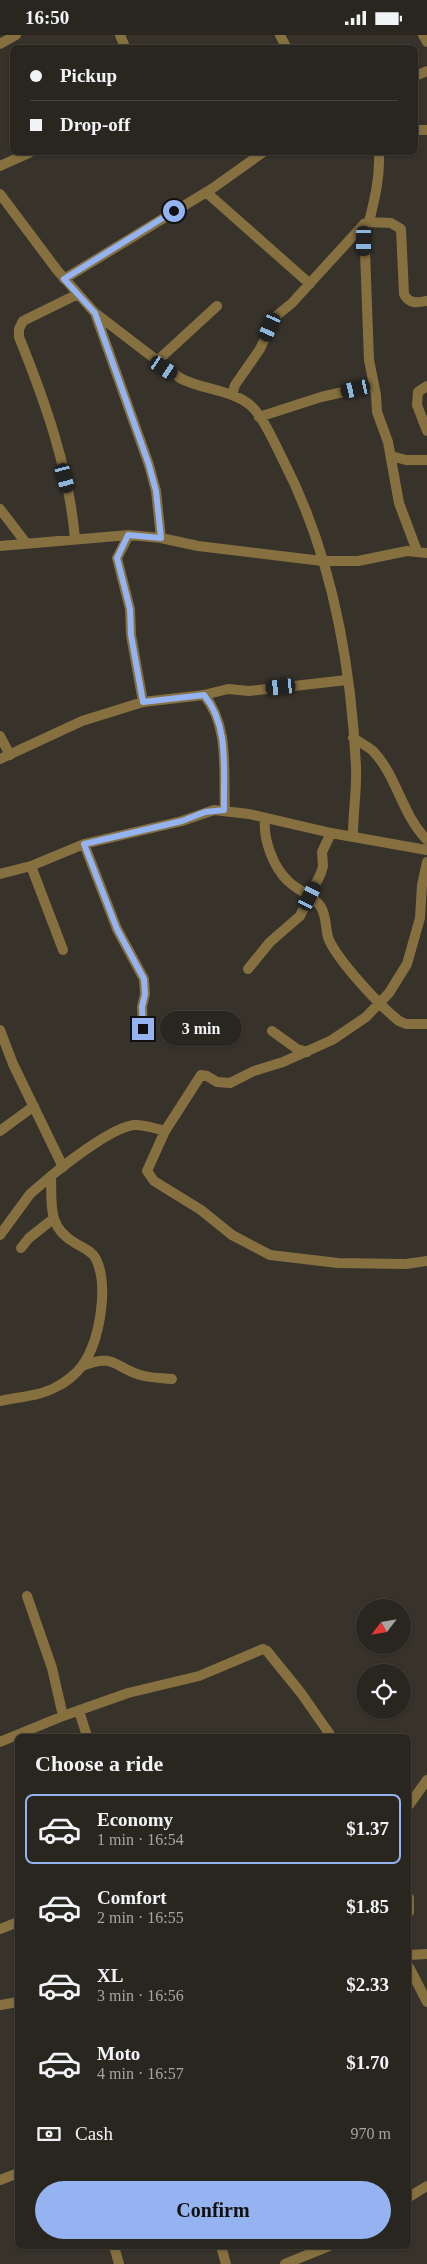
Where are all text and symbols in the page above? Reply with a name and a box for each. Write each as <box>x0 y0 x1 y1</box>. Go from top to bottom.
text: 16:50 <box>25 7 69 28</box>
text: Pickup <box>60 65 117 86</box>
text: Drop-off <box>60 114 130 135</box>
route start <box>163 200 185 222</box>
car <box>356 226 371 256</box>
car <box>257 310 282 344</box>
car <box>147 353 180 383</box>
car <box>339 378 372 400</box>
car <box>53 462 76 494</box>
car <box>265 678 296 696</box>
car <box>296 879 323 913</box>
callout: 3 min <box>160 1011 243 1047</box>
route end <box>132 1018 154 1040</box>
text: 3 min <box>182 1020 220 1037</box>
north arrow <box>356 1599 411 1654</box>
map controls <box>356 1599 411 1719</box>
button: locate <box>356 1664 411 1719</box>
text: Choose a ride <box>35 1751 163 1776</box>
icon: car <box>37 1807 82 1852</box>
text: Economy <box>97 1809 173 1830</box>
text: $1.37 <box>346 1818 389 1839</box>
text: 1 min · 16:54 <box>97 1831 184 1848</box>
icon: car <box>37 1885 82 1930</box>
text: Comfort <box>97 1887 167 1908</box>
text: $1.85 <box>346 1896 389 1917</box>
text: 2 min · 16:55 <box>97 1909 184 1926</box>
icon: car <box>37 1963 82 2008</box>
text: XL <box>97 1965 123 1986</box>
text: $2.33 <box>346 1974 389 1995</box>
text: 3 min · 16:56 <box>97 1987 184 2004</box>
icon: car <box>37 2041 82 2086</box>
text: Moto <box>97 2043 140 2064</box>
text: $1.70 <box>346 2052 389 2073</box>
text: 4 min · 16:57 <box>97 2065 184 2082</box>
icon: cash <box>35 2120 63 2148</box>
text: Cash <box>75 2123 113 2144</box>
text: 970 m <box>351 2125 391 2142</box>
button: Confirm <box>35 2181 391 2239</box>

